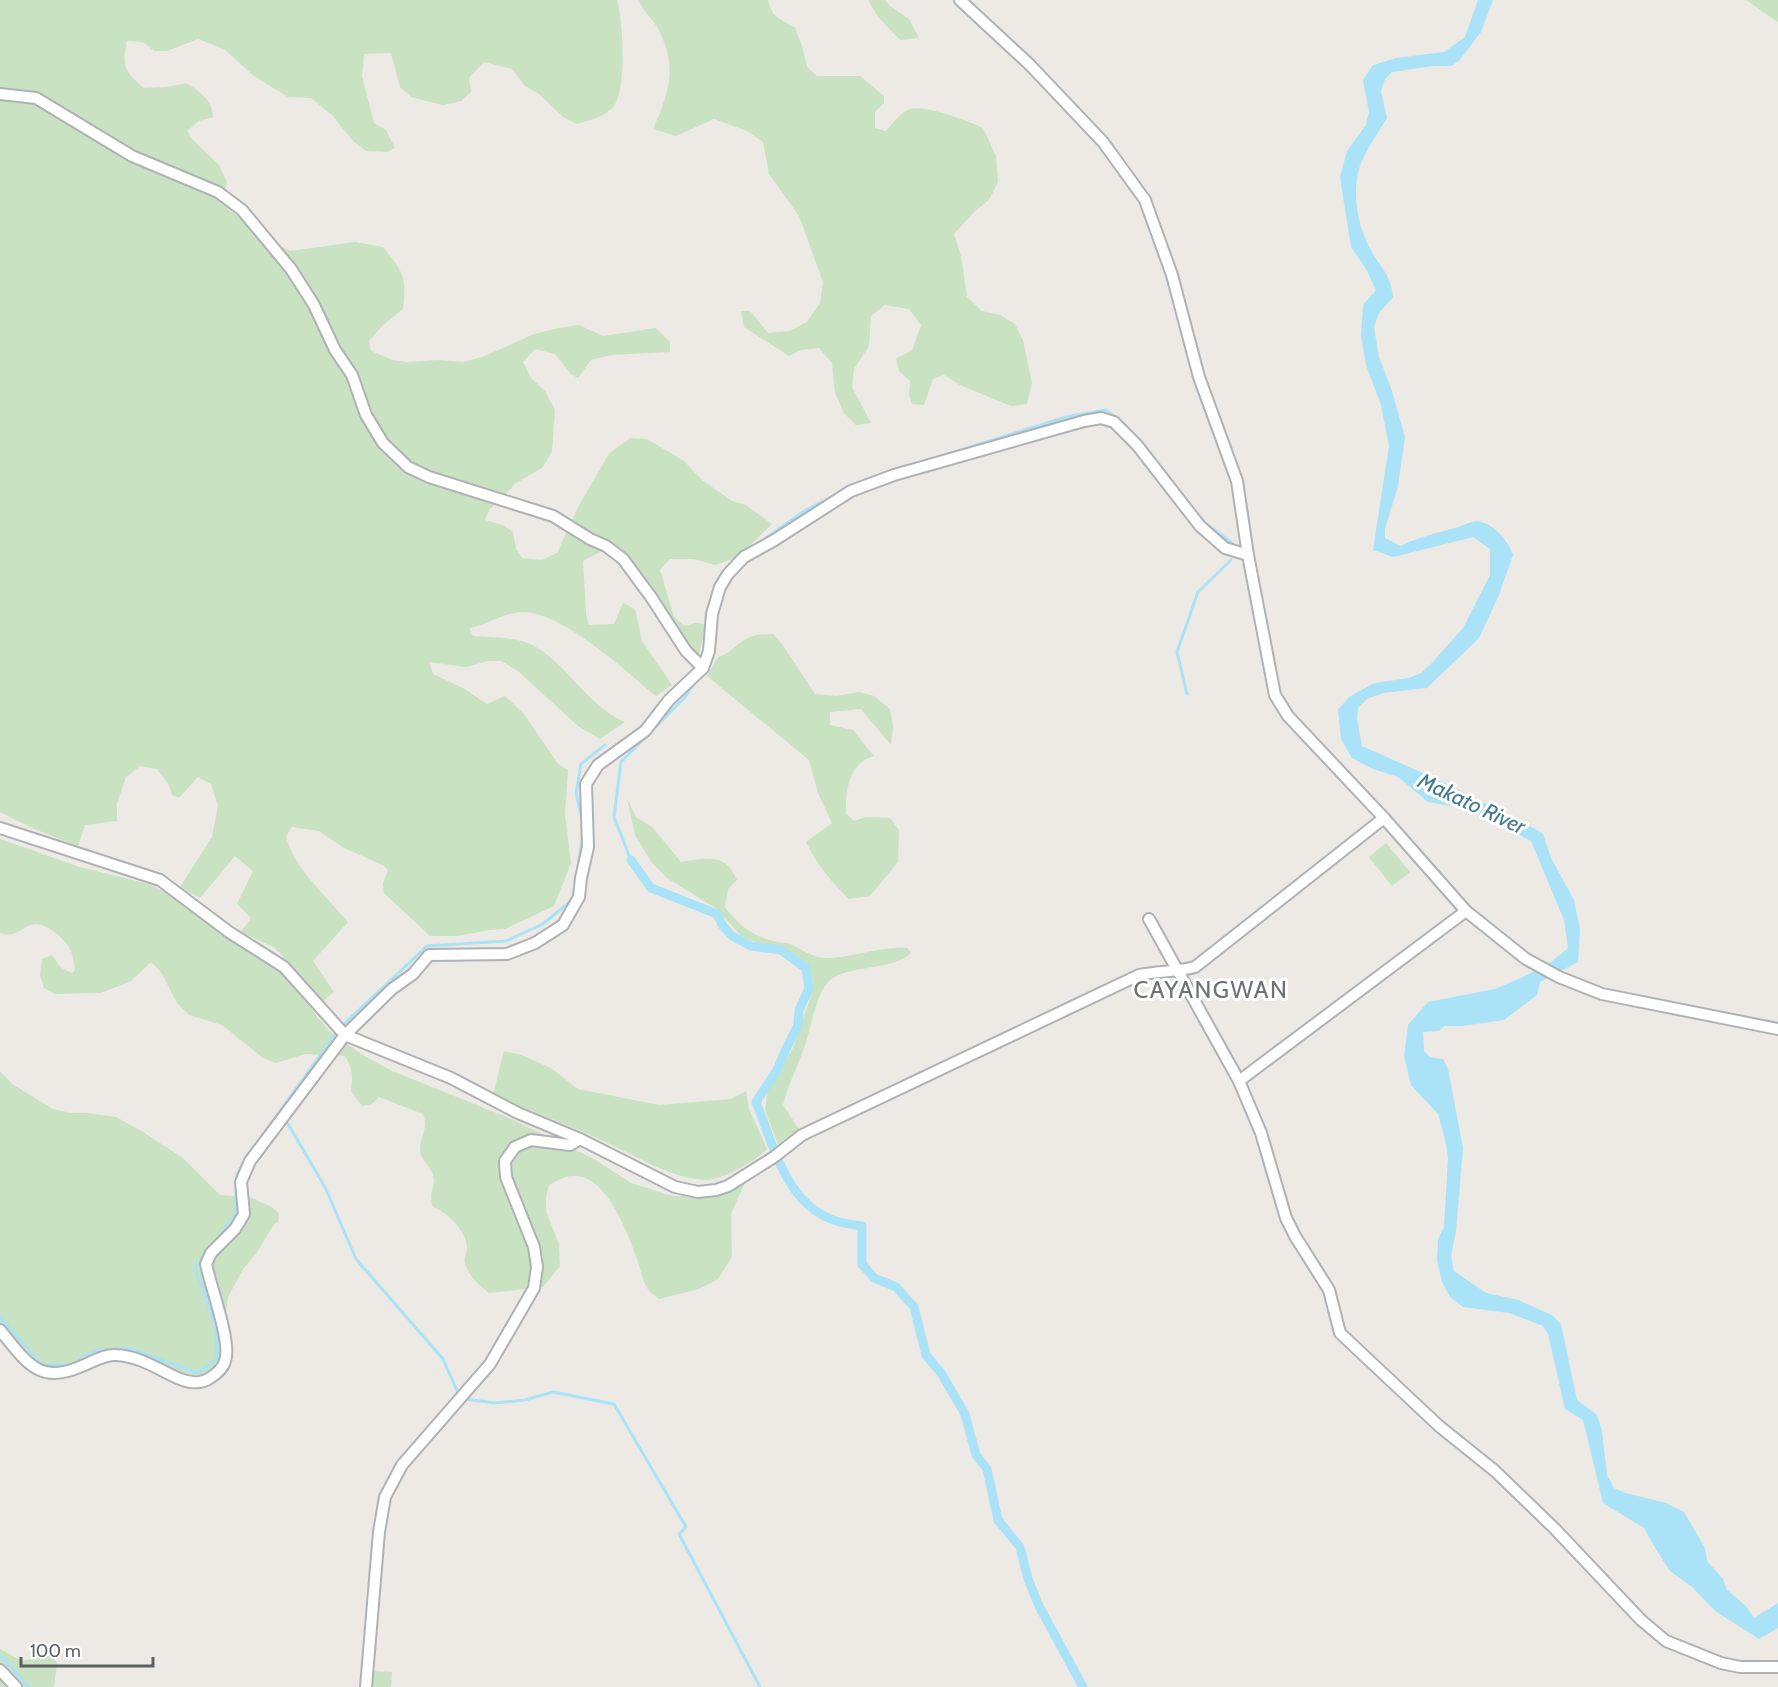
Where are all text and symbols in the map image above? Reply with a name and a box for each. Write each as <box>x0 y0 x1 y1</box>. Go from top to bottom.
water label: Makato River <box>1413 766 1531 841</box>
district label: CAYANGWAN <box>1134 975 1288 1004</box>
scale bar <box>21 1630 153 1668</box>
text: 100 m <box>30 1640 81 1662</box>

